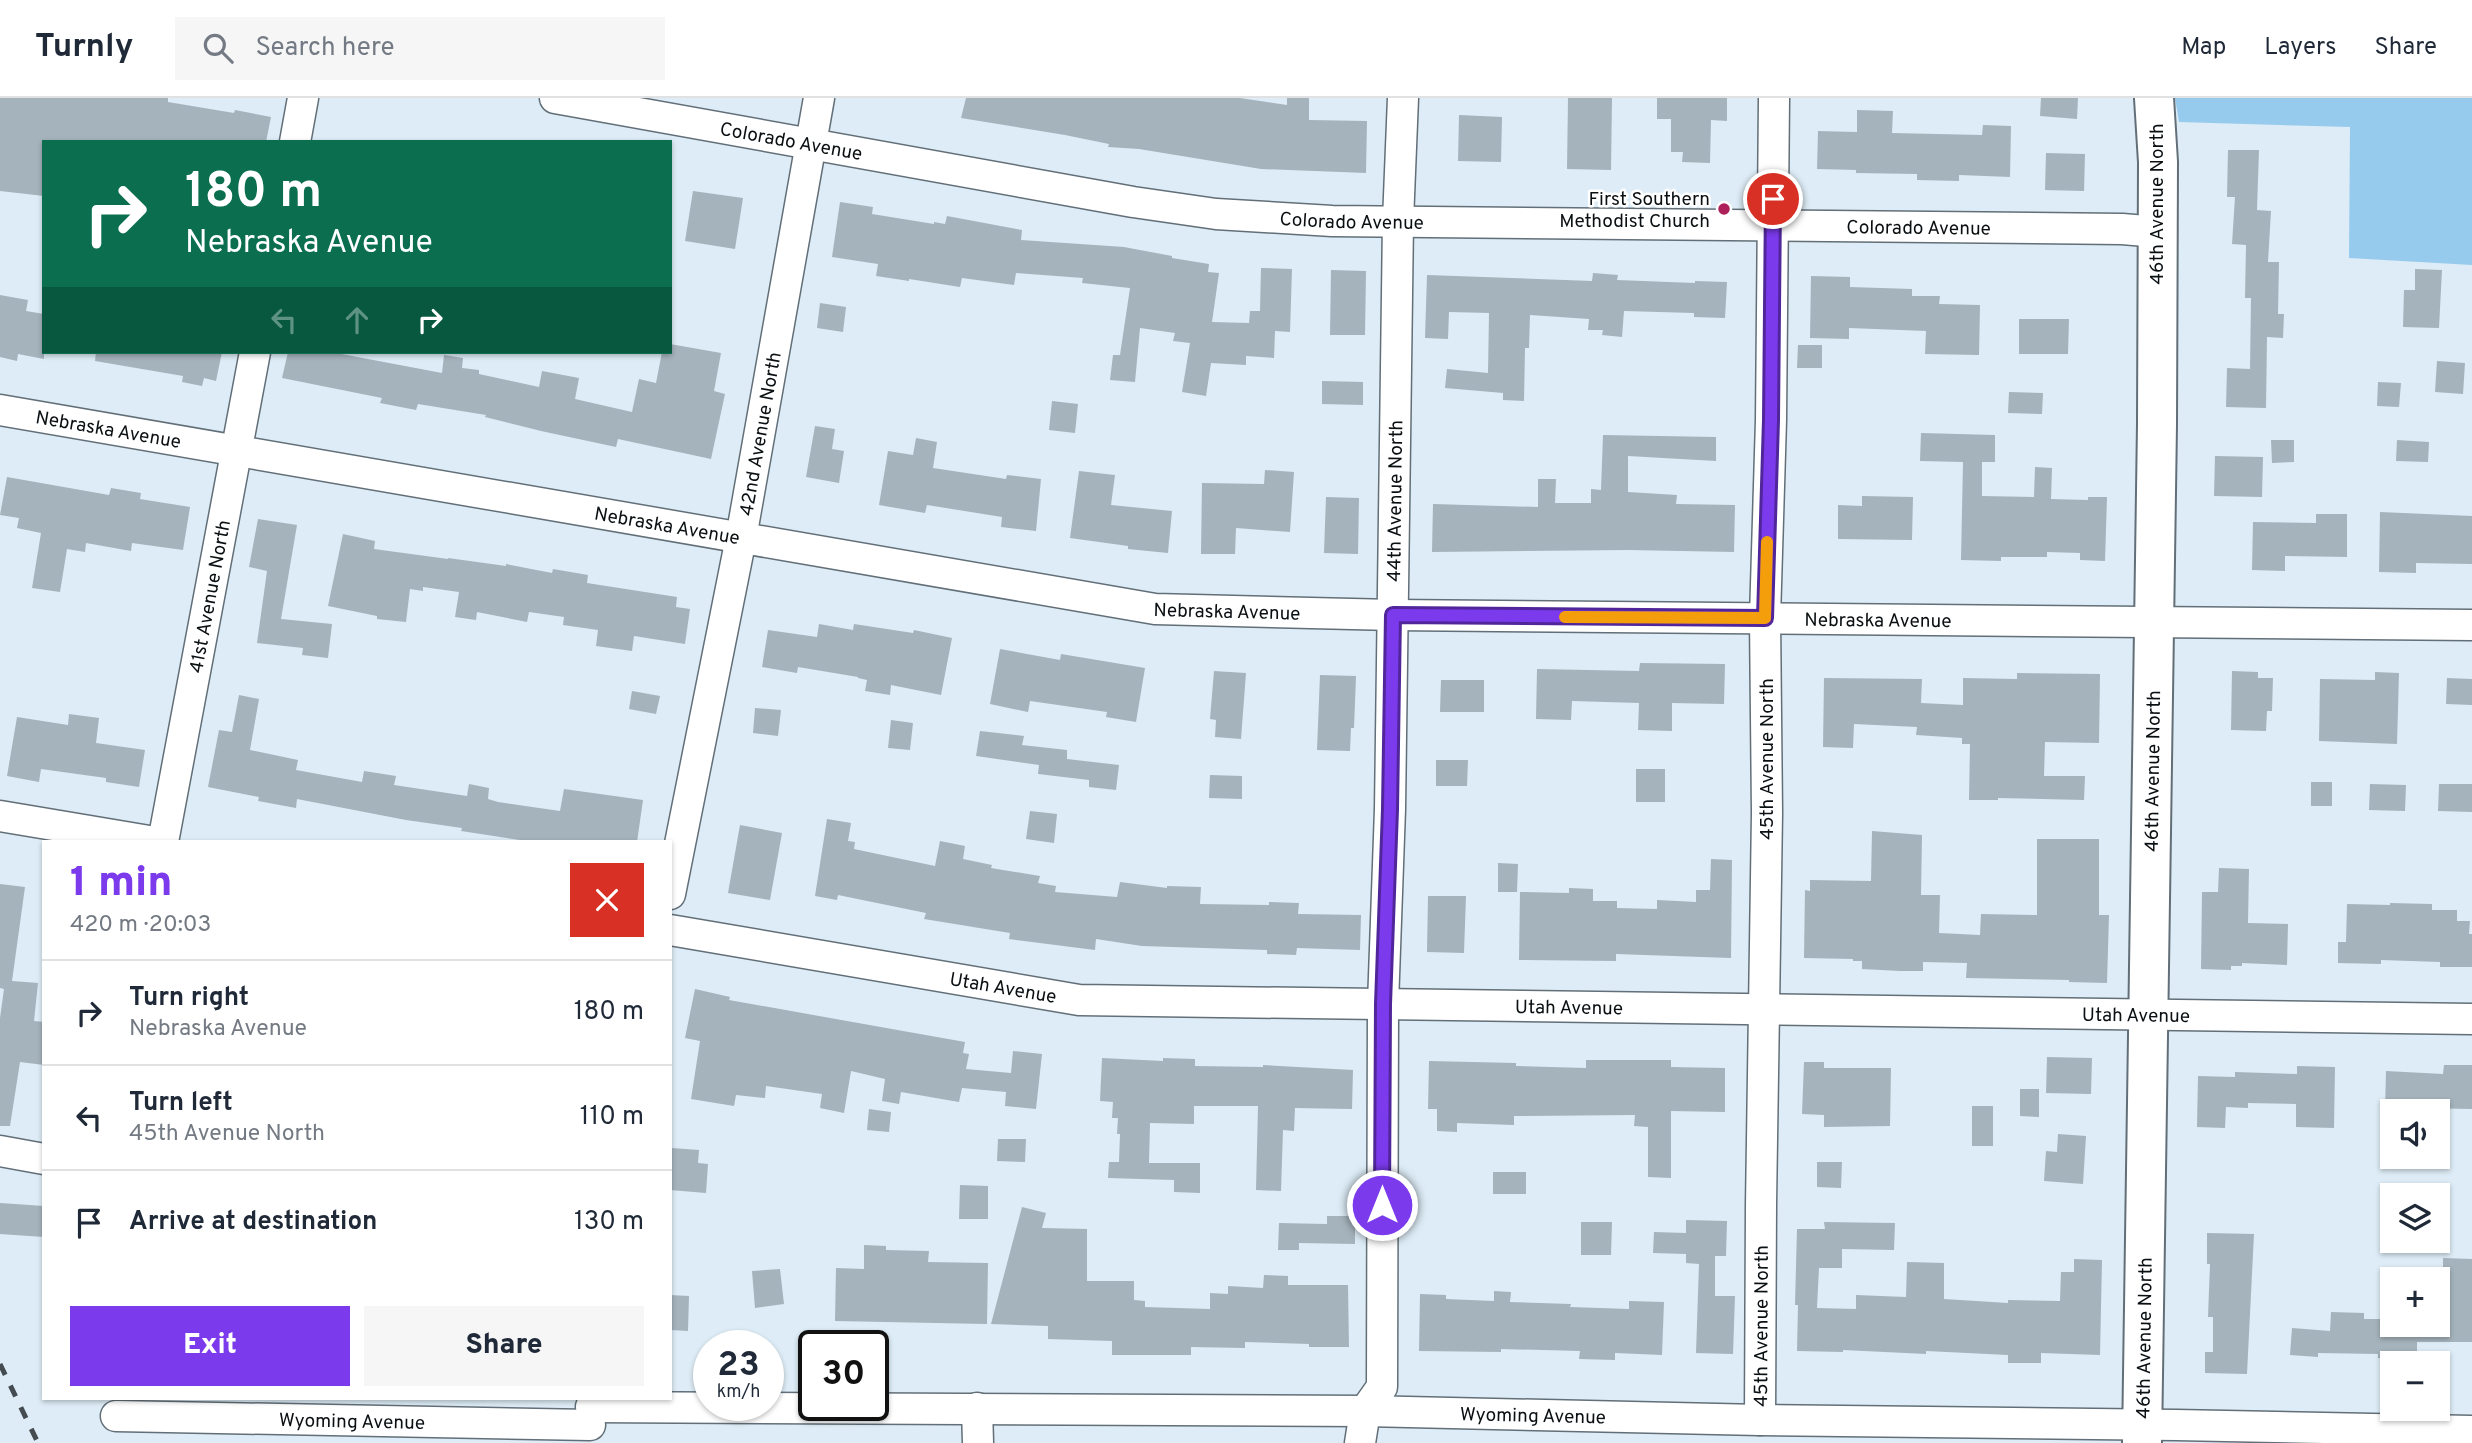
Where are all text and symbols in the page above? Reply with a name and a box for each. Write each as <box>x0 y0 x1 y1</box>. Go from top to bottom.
search box <box>175 17 665 80</box>
text: Turnly <box>35 27 133 69</box>
icon: search <box>199 29 237 67</box>
text: Search here <box>255 32 394 65</box>
text: Map <box>2181 33 2226 63</box>
text: Layers <box>2264 33 2336 63</box>
text: Share <box>2374 33 2437 63</box>
street label: Colorado Avenue <box>718 118 864 167</box>
street label: 46th Avenue North <box>2146 123 2170 285</box>
text: 180 m <box>185 163 322 225</box>
icon: right <box>70 168 161 259</box>
pin <box>1743 169 1803 229</box>
icon: arrive <box>1754 180 1792 218</box>
place label: First Southern Methodist Church <box>1559 188 1710 234</box>
marker: First Southern Methodist Church <box>1716 201 1732 217</box>
street label: Colorado Avenue <box>1279 208 1424 236</box>
street label: Colorado Avenue <box>1846 216 1991 242</box>
text: Nebraska Avenue <box>185 224 433 264</box>
icon: left <box>265 301 303 339</box>
icon: ahead <box>338 301 376 339</box>
icon: right <box>411 301 449 339</box>
street label: 42nd Avenue North <box>735 350 788 518</box>
street label: Nebraska Avenue <box>34 406 183 455</box>
street label: 44th Avenue North <box>1383 420 1409 582</box>
street label: Nebraska Avenue <box>592 503 741 551</box>
street label: 41st Avenue North <box>185 518 237 675</box>
street label: Nebraska Avenue <box>1153 599 1301 627</box>
street label: Nebraska Avenue <box>1804 609 1952 634</box>
street label: 45th Avenue North <box>1756 678 1780 840</box>
street label: 46th Avenue North <box>2141 690 2167 852</box>
text: 1 min <box>70 858 173 911</box>
button: close <box>570 863 644 937</box>
text: 420 m · 20:03 <box>70 911 211 940</box>
street label: Utah Avenue <box>948 968 1058 1010</box>
text: Turn right <box>129 982 249 1015</box>
icon: right <box>70 994 108 1032</box>
text: 180 m <box>574 996 644 1029</box>
street label: Utah Avenue <box>1515 996 1623 1021</box>
street label: Utah Avenue <box>2082 1004 2190 1029</box>
text: Nebraska Avenue <box>129 1015 307 1044</box>
text: Turn left <box>129 1087 233 1120</box>
icon: left <box>70 1099 108 1137</box>
map controls <box>2380 1099 2450 1421</box>
button: sound <box>2380 1099 2450 1169</box>
text: 110 m <box>580 1101 644 1134</box>
text: 45th Avenue North <box>129 1120 325 1149</box>
position arrow <box>1345 1168 1419 1242</box>
button: layers <box>2380 1183 2450 1253</box>
icon: arrive <box>70 1204 108 1242</box>
text: Arrive at destination <box>129 1206 377 1239</box>
text: 130 m <box>574 1206 644 1239</box>
street label: 45th Avenue North <box>1750 1245 1775 1407</box>
street label: 46th Avenue North <box>2132 1257 2159 1419</box>
button: + <box>2380 1267 2450 1337</box>
button: Exit <box>70 1306 350 1386</box>
button: Share <box>364 1306 644 1386</box>
speed limit sign: 30 <box>798 1330 889 1421</box>
text: 23 <box>717 1344 760 1388</box>
button: − <box>2380 1351 2450 1421</box>
text: km/h <box>717 1381 760 1404</box>
street label: Wyoming Avenue <box>1460 1403 1606 1430</box>
street label: Wyoming Avenue <box>279 1409 425 1436</box>

